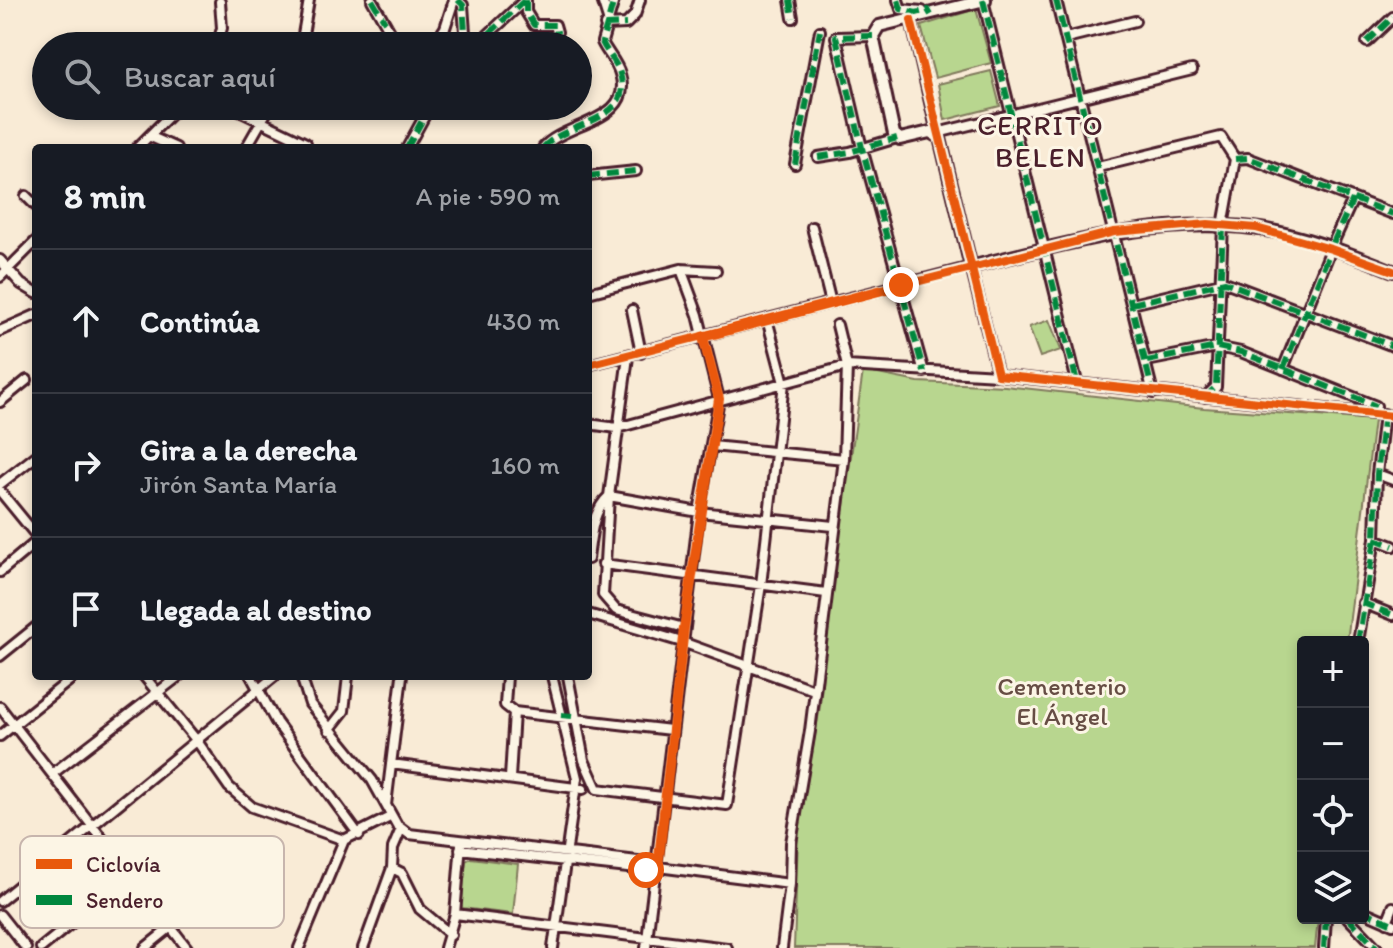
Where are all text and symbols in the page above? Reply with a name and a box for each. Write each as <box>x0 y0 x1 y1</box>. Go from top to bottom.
search box <box>32 32 592 120</box>
icon: search <box>60 54 104 98</box>
text: Buscar aquí <box>124 58 276 95</box>
district label: CERRITO BELEN <box>977 108 1105 174</box>
text: 8 min <box>64 176 146 217</box>
text: A pie · 590 m <box>416 180 560 212</box>
route end <box>883 267 919 303</box>
icon: ahead <box>64 299 108 343</box>
text: Continúa <box>140 303 260 340</box>
text: 430 m <box>486 305 560 337</box>
text: Gira a la derecha <box>140 431 357 468</box>
icon: right <box>64 443 108 487</box>
text: 160 m <box>490 449 560 481</box>
text: Jirón Santa María <box>140 468 337 500</box>
icon: arrive <box>64 587 108 631</box>
text: Llegada al destino <box>140 591 372 628</box>
map controls <box>1297 636 1369 924</box>
button: + <box>1297 636 1369 708</box>
park label: Cementerio El Ángel <box>997 670 1127 732</box>
button: − <box>1297 708 1369 780</box>
button: locate <box>1297 780 1369 852</box>
legend <box>20 836 284 928</box>
text: Ciclovía <box>86 851 161 878</box>
route start <box>628 852 664 888</box>
button: layers <box>1297 852 1369 924</box>
text: Sendero <box>86 887 163 914</box>

